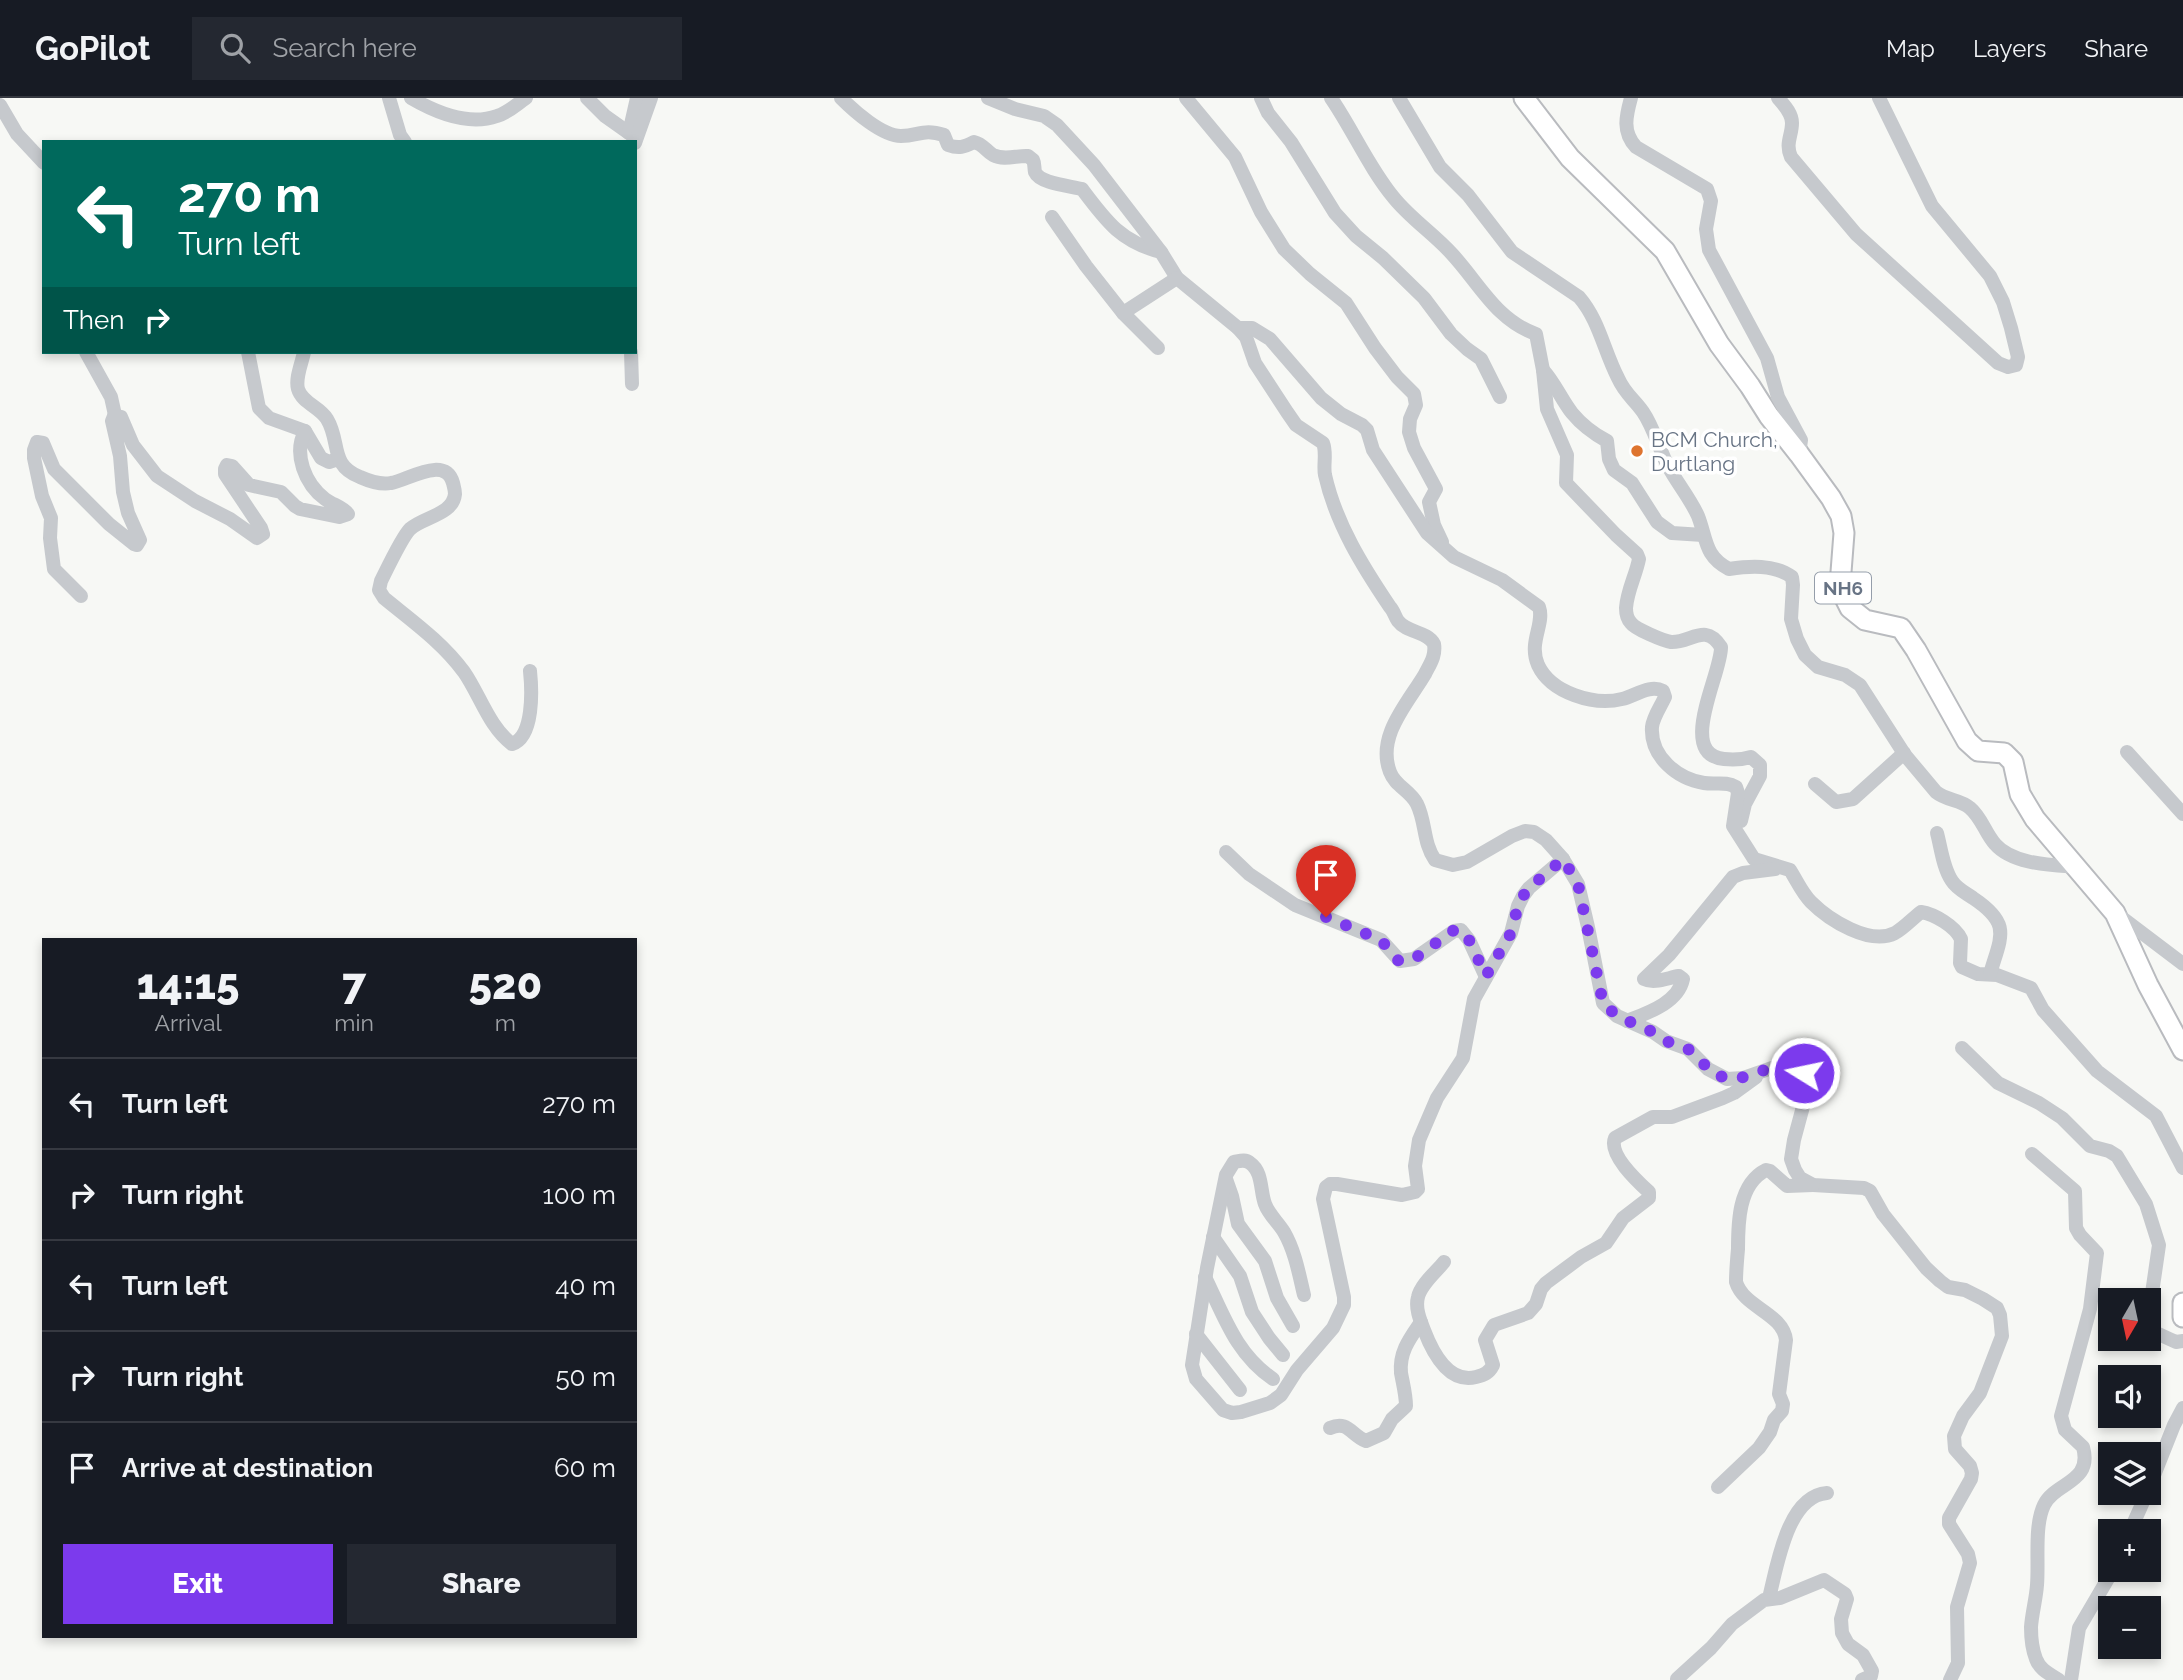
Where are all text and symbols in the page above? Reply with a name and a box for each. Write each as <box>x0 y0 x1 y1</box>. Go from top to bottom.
search box <box>192 17 682 80</box>
text: GoPilot <box>35 29 150 68</box>
icon: search <box>216 29 254 67</box>
text: Search here <box>272 33 417 63</box>
text: Map <box>1886 34 1935 63</box>
text: Layers <box>1973 34 2046 63</box>
text: Share <box>2084 34 2148 63</box>
text: 270 m <box>178 166 321 223</box>
icon: left <box>63 168 154 259</box>
text: Turn left <box>178 225 300 262</box>
icon: right <box>138 301 176 339</box>
text: Then <box>63 305 124 335</box>
place label: BCM Church, Durtlang <box>1651 427 1778 476</box>
marker: BCM Church, Durtlang <box>1629 443 1645 459</box>
road number: NH6 <box>1815 573 1871 603</box>
pin <box>1296 845 1356 917</box>
icon: arrive <box>1307 856 1345 894</box>
text: 14:15 <box>137 960 240 1009</box>
text: 7 <box>342 960 366 1009</box>
text: 520 <box>469 960 542 1009</box>
text: Arrival <box>154 1009 222 1036</box>
text: min <box>334 1009 374 1036</box>
text: m <box>495 1009 516 1036</box>
position arrow <box>1767 1036 1841 1110</box>
icon: left <box>63 1085 101 1123</box>
text: Turn left <box>122 1089 228 1119</box>
text: 270 m <box>542 1089 616 1119</box>
icon: right <box>63 1176 101 1214</box>
text: Turn right <box>122 1180 243 1210</box>
text: 100 m <box>543 1180 616 1210</box>
icon: left <box>63 1267 101 1305</box>
text: Turn left <box>122 1271 228 1301</box>
text: 40 m <box>555 1271 616 1301</box>
north arrow <box>2098 1288 2161 1351</box>
map controls <box>2098 1288 2161 1659</box>
icon: right <box>63 1358 101 1396</box>
text: Turn right <box>122 1362 243 1392</box>
text: 50 m <box>555 1362 616 1392</box>
button: sound <box>2098 1365 2161 1428</box>
button: layers <box>2098 1442 2161 1505</box>
icon: arrive <box>63 1449 101 1487</box>
text: Arrive at destination <box>122 1453 373 1483</box>
text: 60 m <box>554 1453 616 1483</box>
button: + <box>2098 1519 2161 1582</box>
button: Exit <box>63 1544 333 1624</box>
button: Share <box>347 1544 616 1624</box>
button: − <box>2098 1596 2161 1659</box>

